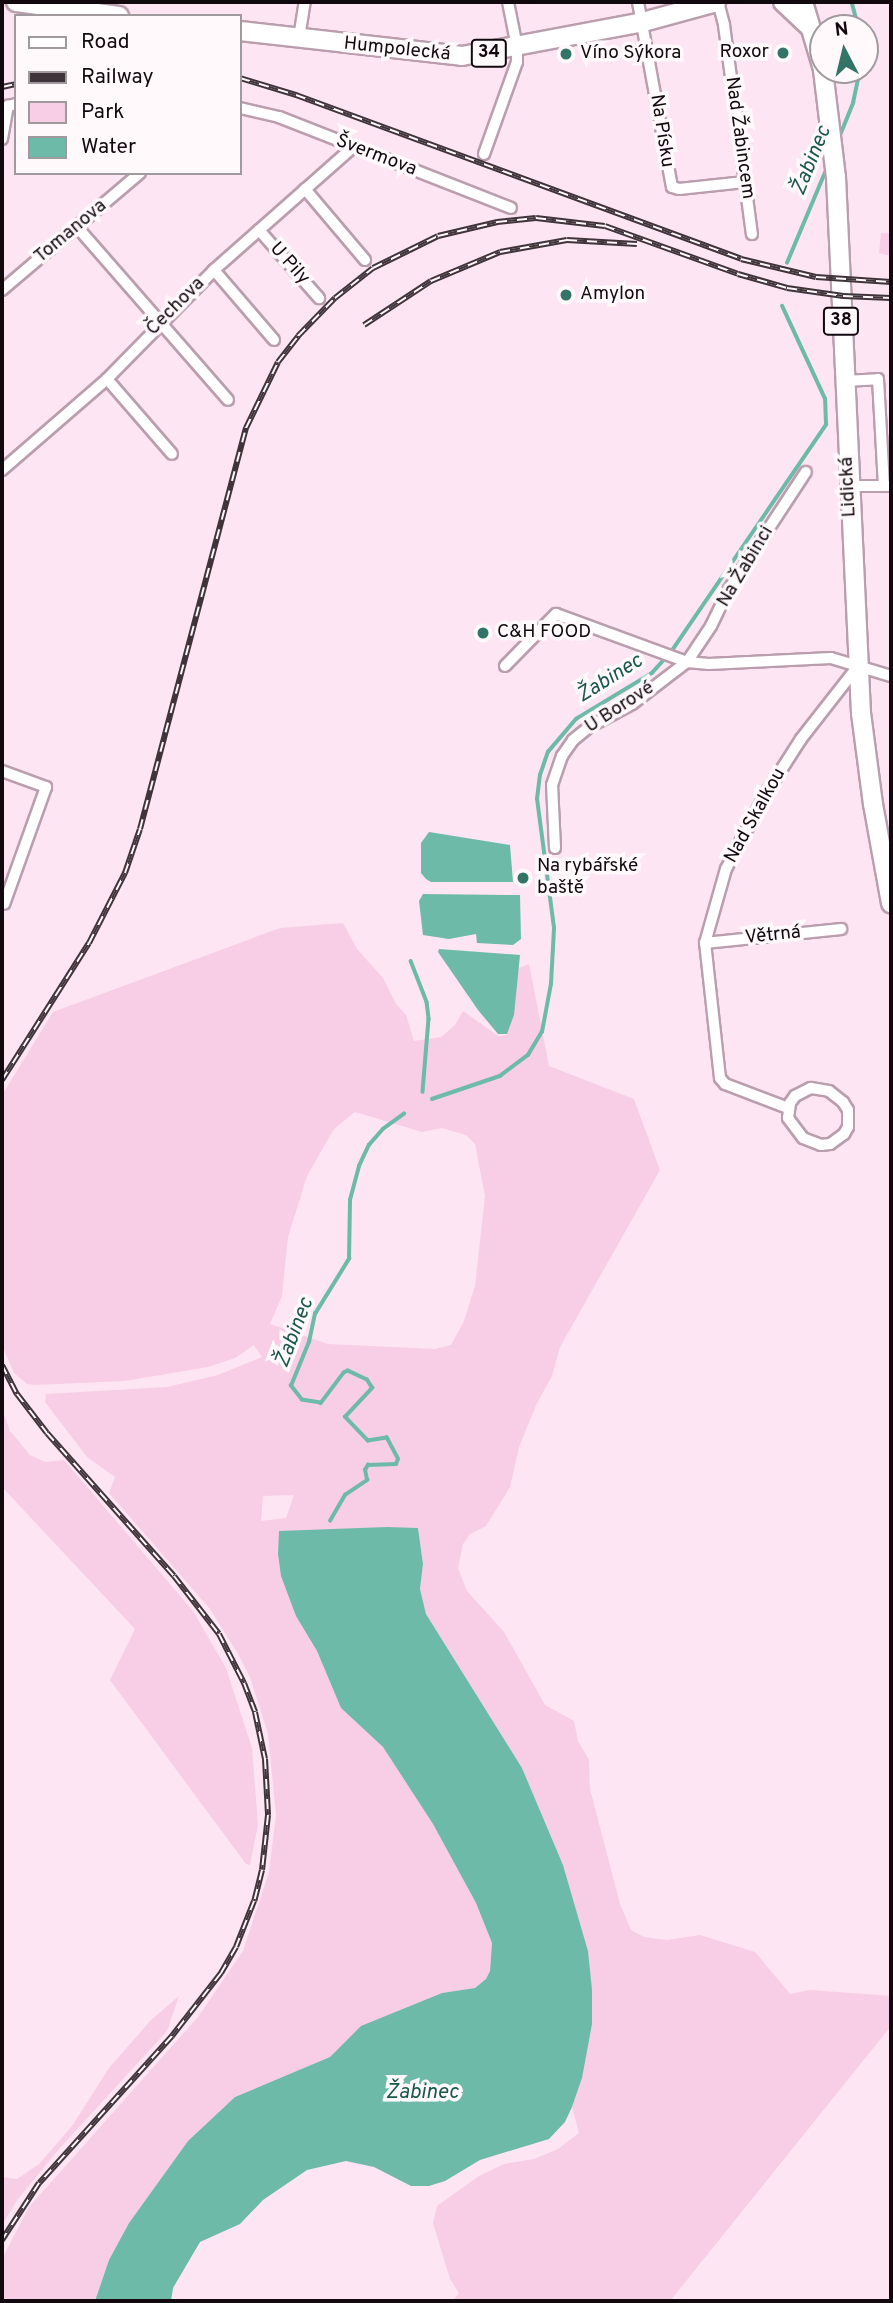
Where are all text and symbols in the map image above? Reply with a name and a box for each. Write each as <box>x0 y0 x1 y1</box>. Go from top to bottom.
legend <box>14 14 242 175</box>
north arrow <box>809 14 879 84</box>
text: N <box>833 17 850 43</box>
text: Road <box>81 29 130 56</box>
street label: Humpolecká <box>342 33 452 67</box>
road number: 34 <box>470 38 508 68</box>
place label: Roxor <box>719 42 769 64</box>
place label: Víno Sýkora <box>580 43 681 65</box>
marker: Roxor <box>775 45 791 61</box>
marker: Víno Sýkora <box>558 46 574 62</box>
text: Railway <box>81 64 154 91</box>
street label: Nad Žabincem <box>719 75 759 201</box>
street label: Na Písku <box>644 93 678 169</box>
text: Park <box>81 99 124 126</box>
water label: Žabinec <box>787 123 837 199</box>
street label: Švermova <box>332 130 420 182</box>
text: Water <box>81 134 136 161</box>
street label: Tomanova <box>30 195 112 269</box>
street label: U Pily <box>264 238 314 290</box>
street label: Čechova <box>142 273 210 341</box>
place label: Amylon <box>580 284 645 306</box>
marker: Amylon <box>558 287 574 303</box>
road number: 38 <box>822 306 860 335</box>
street label: Lidická <box>836 456 862 518</box>
street label: Na Žabinci <box>713 522 779 612</box>
place label: C&H FOOD <box>497 622 591 644</box>
marker: C&H FOOD <box>475 625 491 641</box>
water label: Žabinec <box>572 649 648 709</box>
street label: U Borové <box>581 677 659 739</box>
street label: Nad Skalkou <box>721 765 791 867</box>
place label: Na rybářské baště <box>537 856 638 900</box>
marker: Na rybářské baště <box>515 870 531 886</box>
street label: Větrná <box>744 922 802 950</box>
water label: Žabinec <box>270 1294 320 1372</box>
water label: Žabinec <box>386 2080 458 2106</box>

